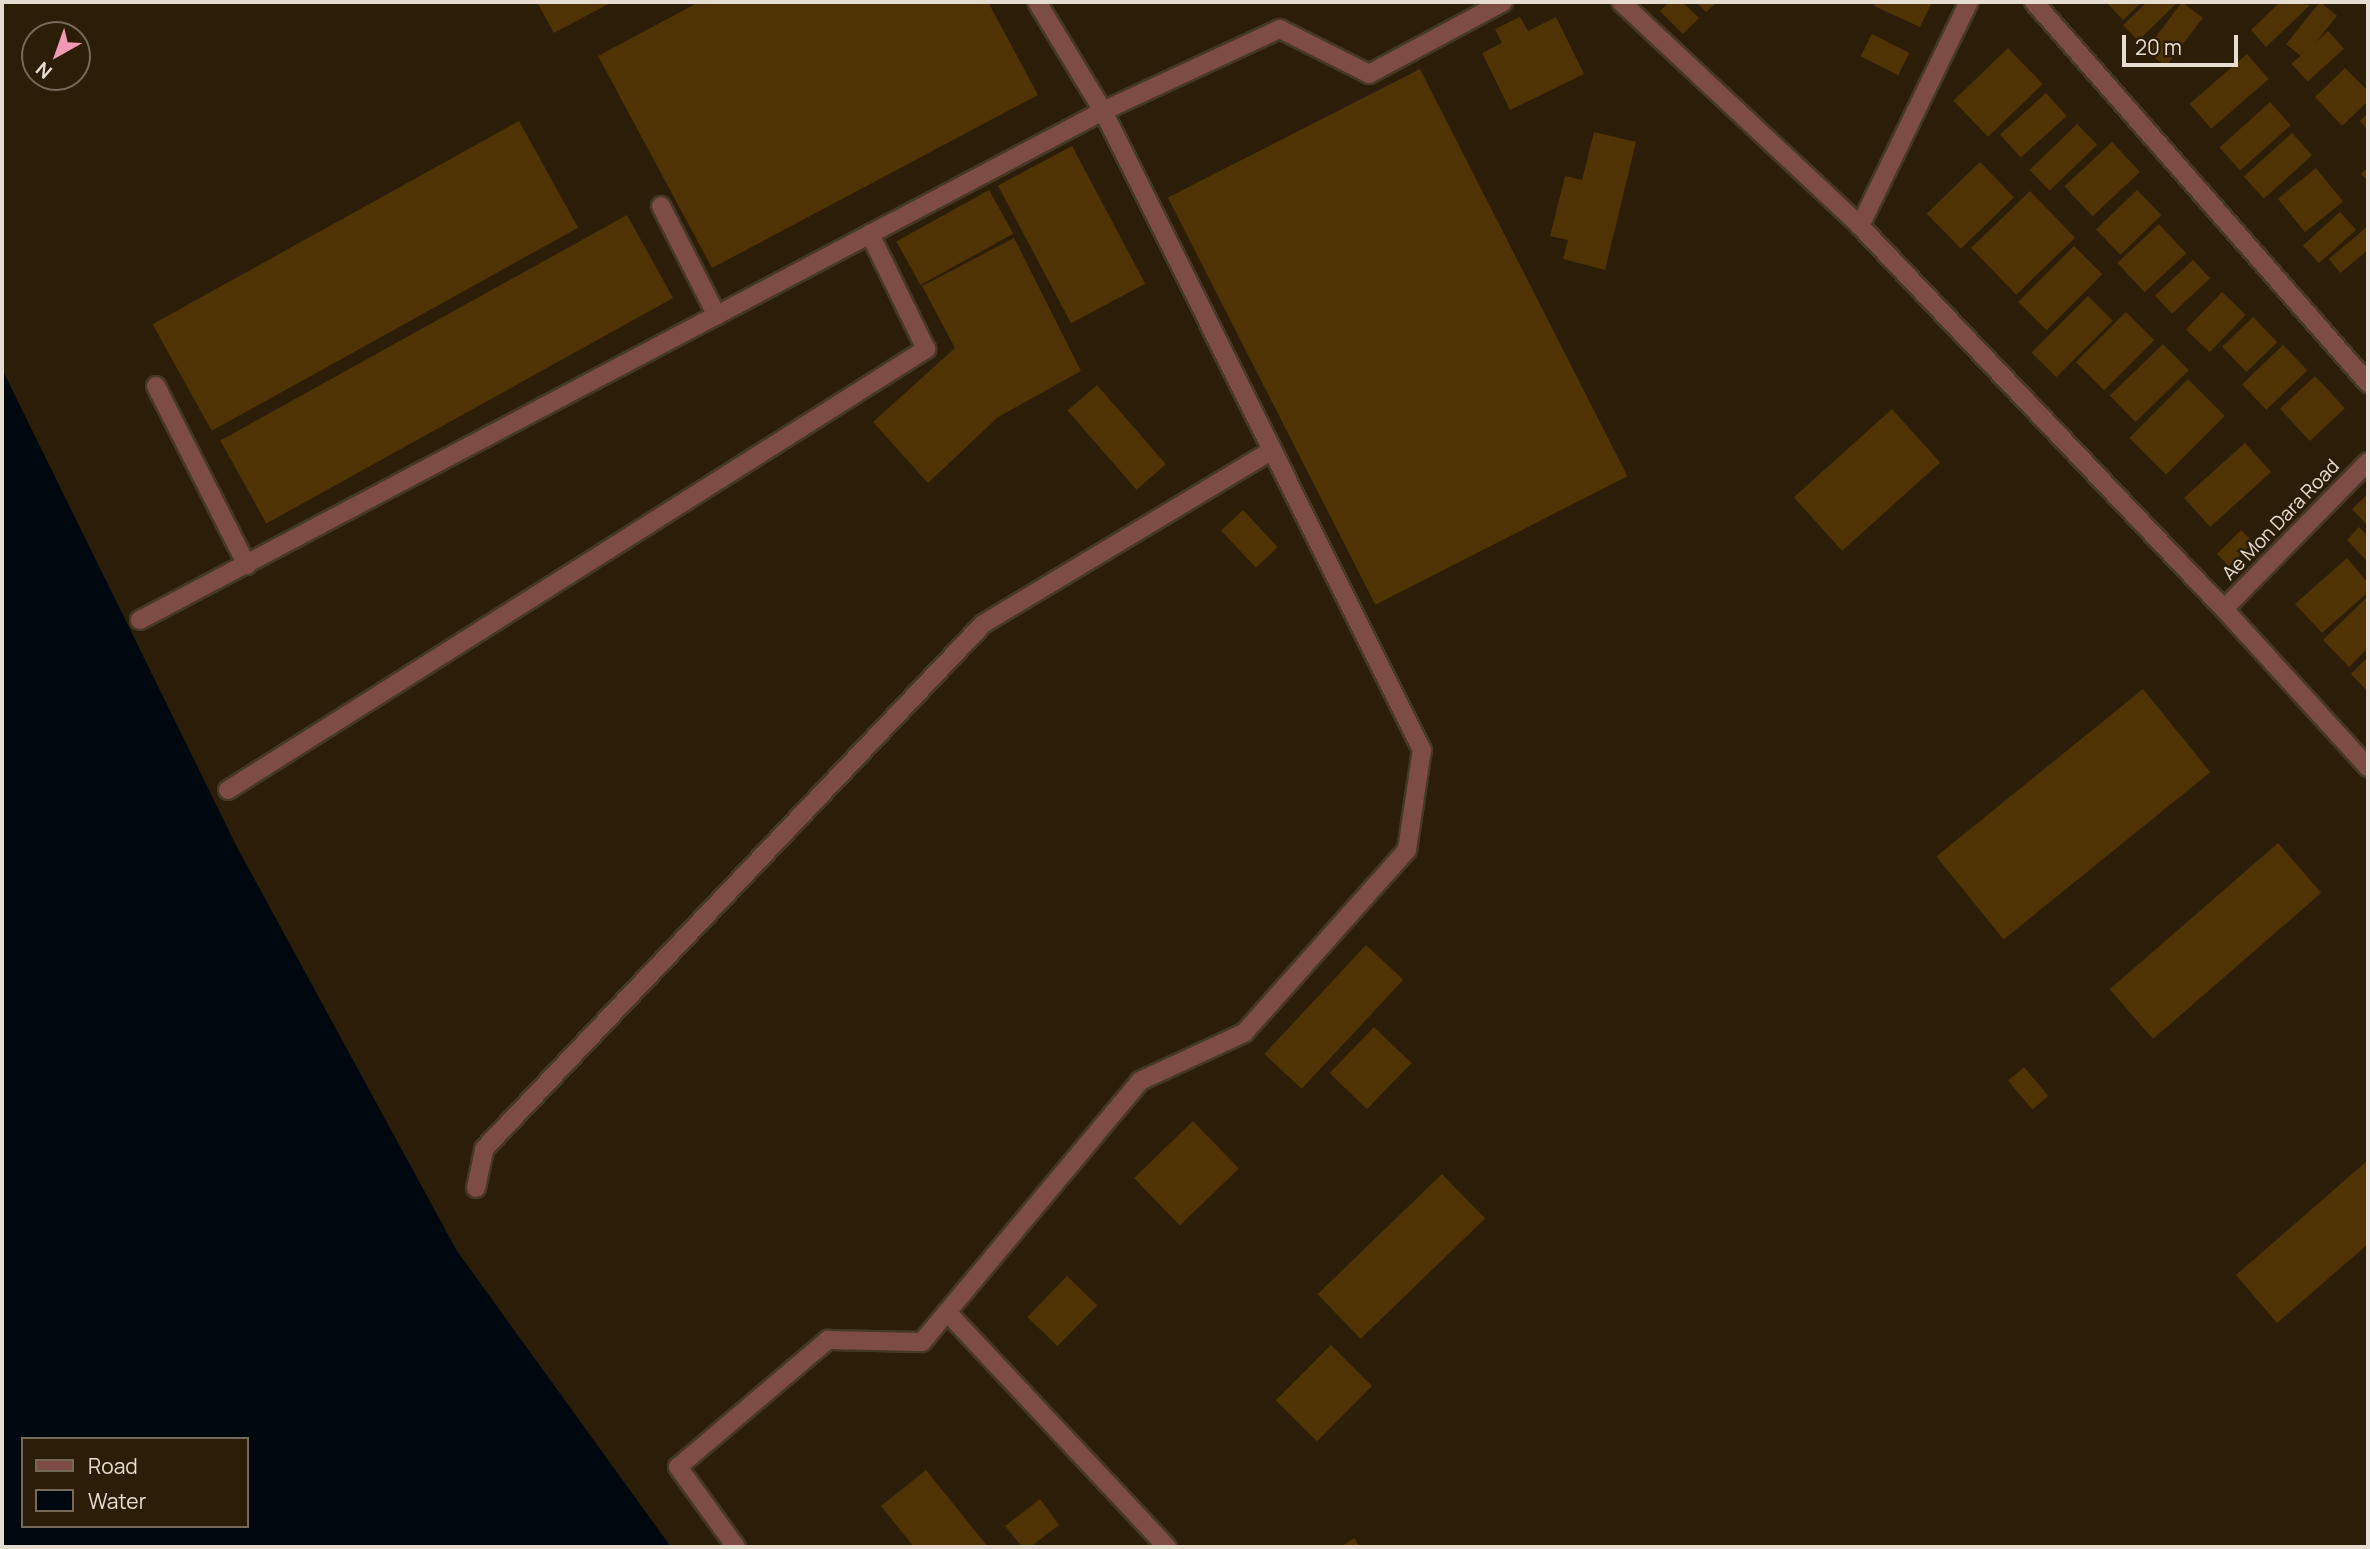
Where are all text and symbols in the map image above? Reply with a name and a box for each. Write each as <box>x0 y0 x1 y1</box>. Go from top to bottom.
north arrow <box>21 21 91 91</box>
scale bar <box>2125 21 2240 65</box>
text: 20 m <box>2135 33 2182 61</box>
text: N <box>30 56 57 85</box>
street label: Ae Mon Dara Road <box>2218 455 2344 585</box>
legend <box>21 1437 248 1528</box>
text: Road <box>88 1452 138 1480</box>
text: Water <box>88 1487 146 1515</box>

